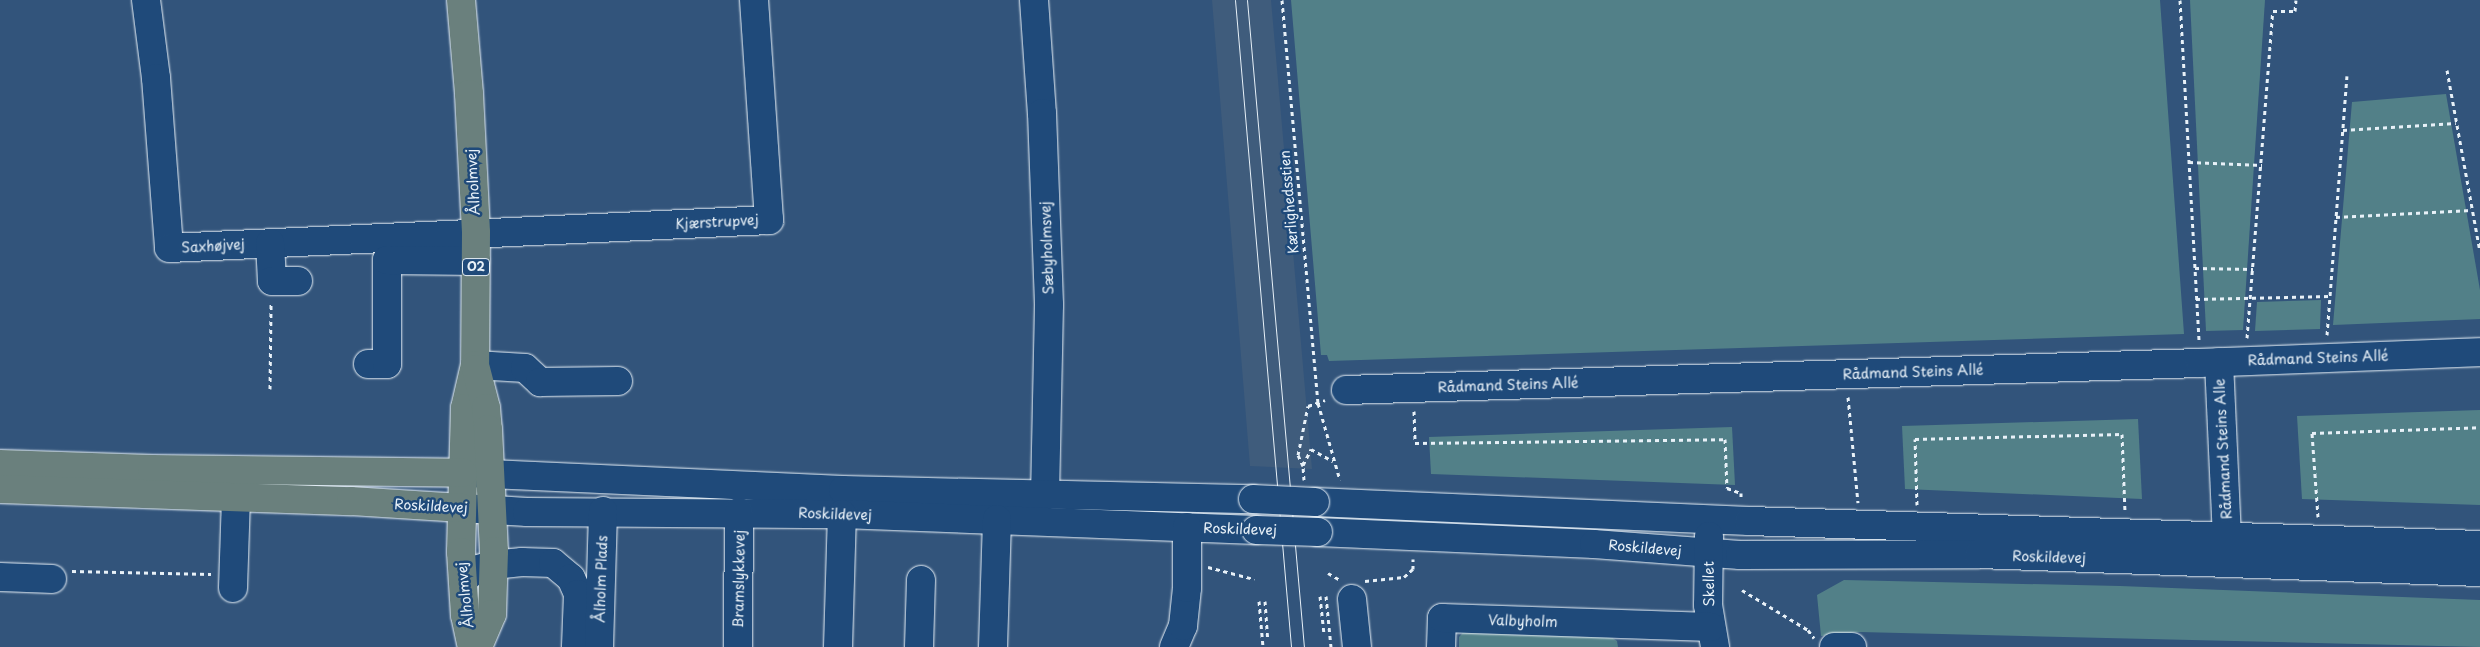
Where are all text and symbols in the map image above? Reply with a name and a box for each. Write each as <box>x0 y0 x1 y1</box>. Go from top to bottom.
street label: Ålholmvej <box>463 148 483 216</box>
street label: Kærlighedsstien <box>1276 150 1302 254</box>
street label: Sæbyholmsvej <box>1037 201 1057 295</box>
street label: Kjærstrupvej <box>675 211 759 233</box>
street label: Saxhøjvej <box>181 236 245 256</box>
road number: O2 <box>461 258 491 276</box>
street label: Rådmand Steins Allé <box>2247 347 2389 369</box>
street label: Rådmand Steins Allé <box>1842 361 1984 383</box>
street label: Rådmand Steins Allé <box>1437 374 1579 396</box>
street label: Rådmand Steins Alle <box>2211 378 2235 520</box>
street label: Roskildevej <box>394 496 468 516</box>
street label: Roskildevej <box>798 504 872 524</box>
street label: Roskildevej <box>1203 519 1277 539</box>
street label: Bramslykkevej <box>730 530 748 628</box>
street label: Ålholm Plads <box>591 535 611 623</box>
street label: Roskildevej <box>1608 536 1682 560</box>
street label: Roskildevej <box>2012 547 2086 567</box>
street label: Ålholmvej <box>453 561 477 629</box>
street label: Skellet <box>1700 561 1718 607</box>
street label: Valbyholm <box>1488 611 1558 631</box>

